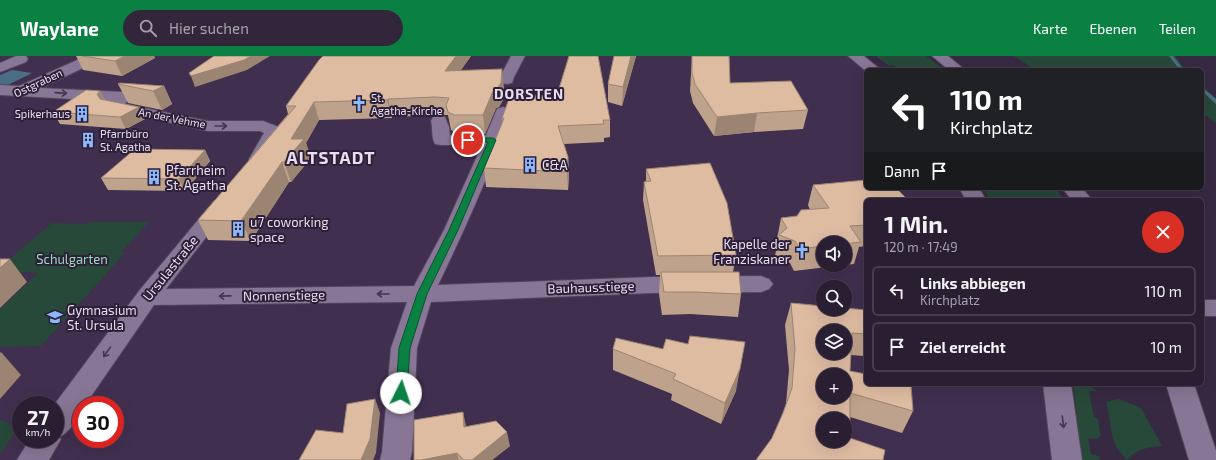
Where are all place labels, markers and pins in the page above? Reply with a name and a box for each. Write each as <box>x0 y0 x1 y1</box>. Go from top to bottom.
place label: St. Agatha-Kirche <box>371 91 443 117</box>
church icon: St. Agatha-Kirche <box>350 95 368 113</box>
building icon: Spikerhaus <box>73 105 91 123</box>
place label: Spikerhaus <box>15 107 70 120</box>
pin <box>451 123 485 157</box>
place label: Pfarrbüro St. Agatha <box>100 127 151 153</box>
building icon: Pfarrbüro St. Agatha <box>79 131 97 149</box>
building icon: C&A <box>521 156 539 174</box>
place label: C&A <box>542 157 568 173</box>
place label: Pfarrheim St. Agatha <box>166 162 226 193</box>
building icon: Pfarrheim St. Agatha <box>145 168 163 186</box>
place label: u7 coworking space <box>250 214 328 245</box>
building icon: u7 coworking space <box>229 220 247 238</box>
place label: Kapelle der Franziskaner <box>713 236 790 267</box>
church icon: Kapelle der Franziskaner <box>793 242 811 260</box>
place label: Gymnasium St. Ursula <box>67 302 137 333</box>
school or university icon: Gymnasium St. Ursula <box>46 308 64 326</box>

